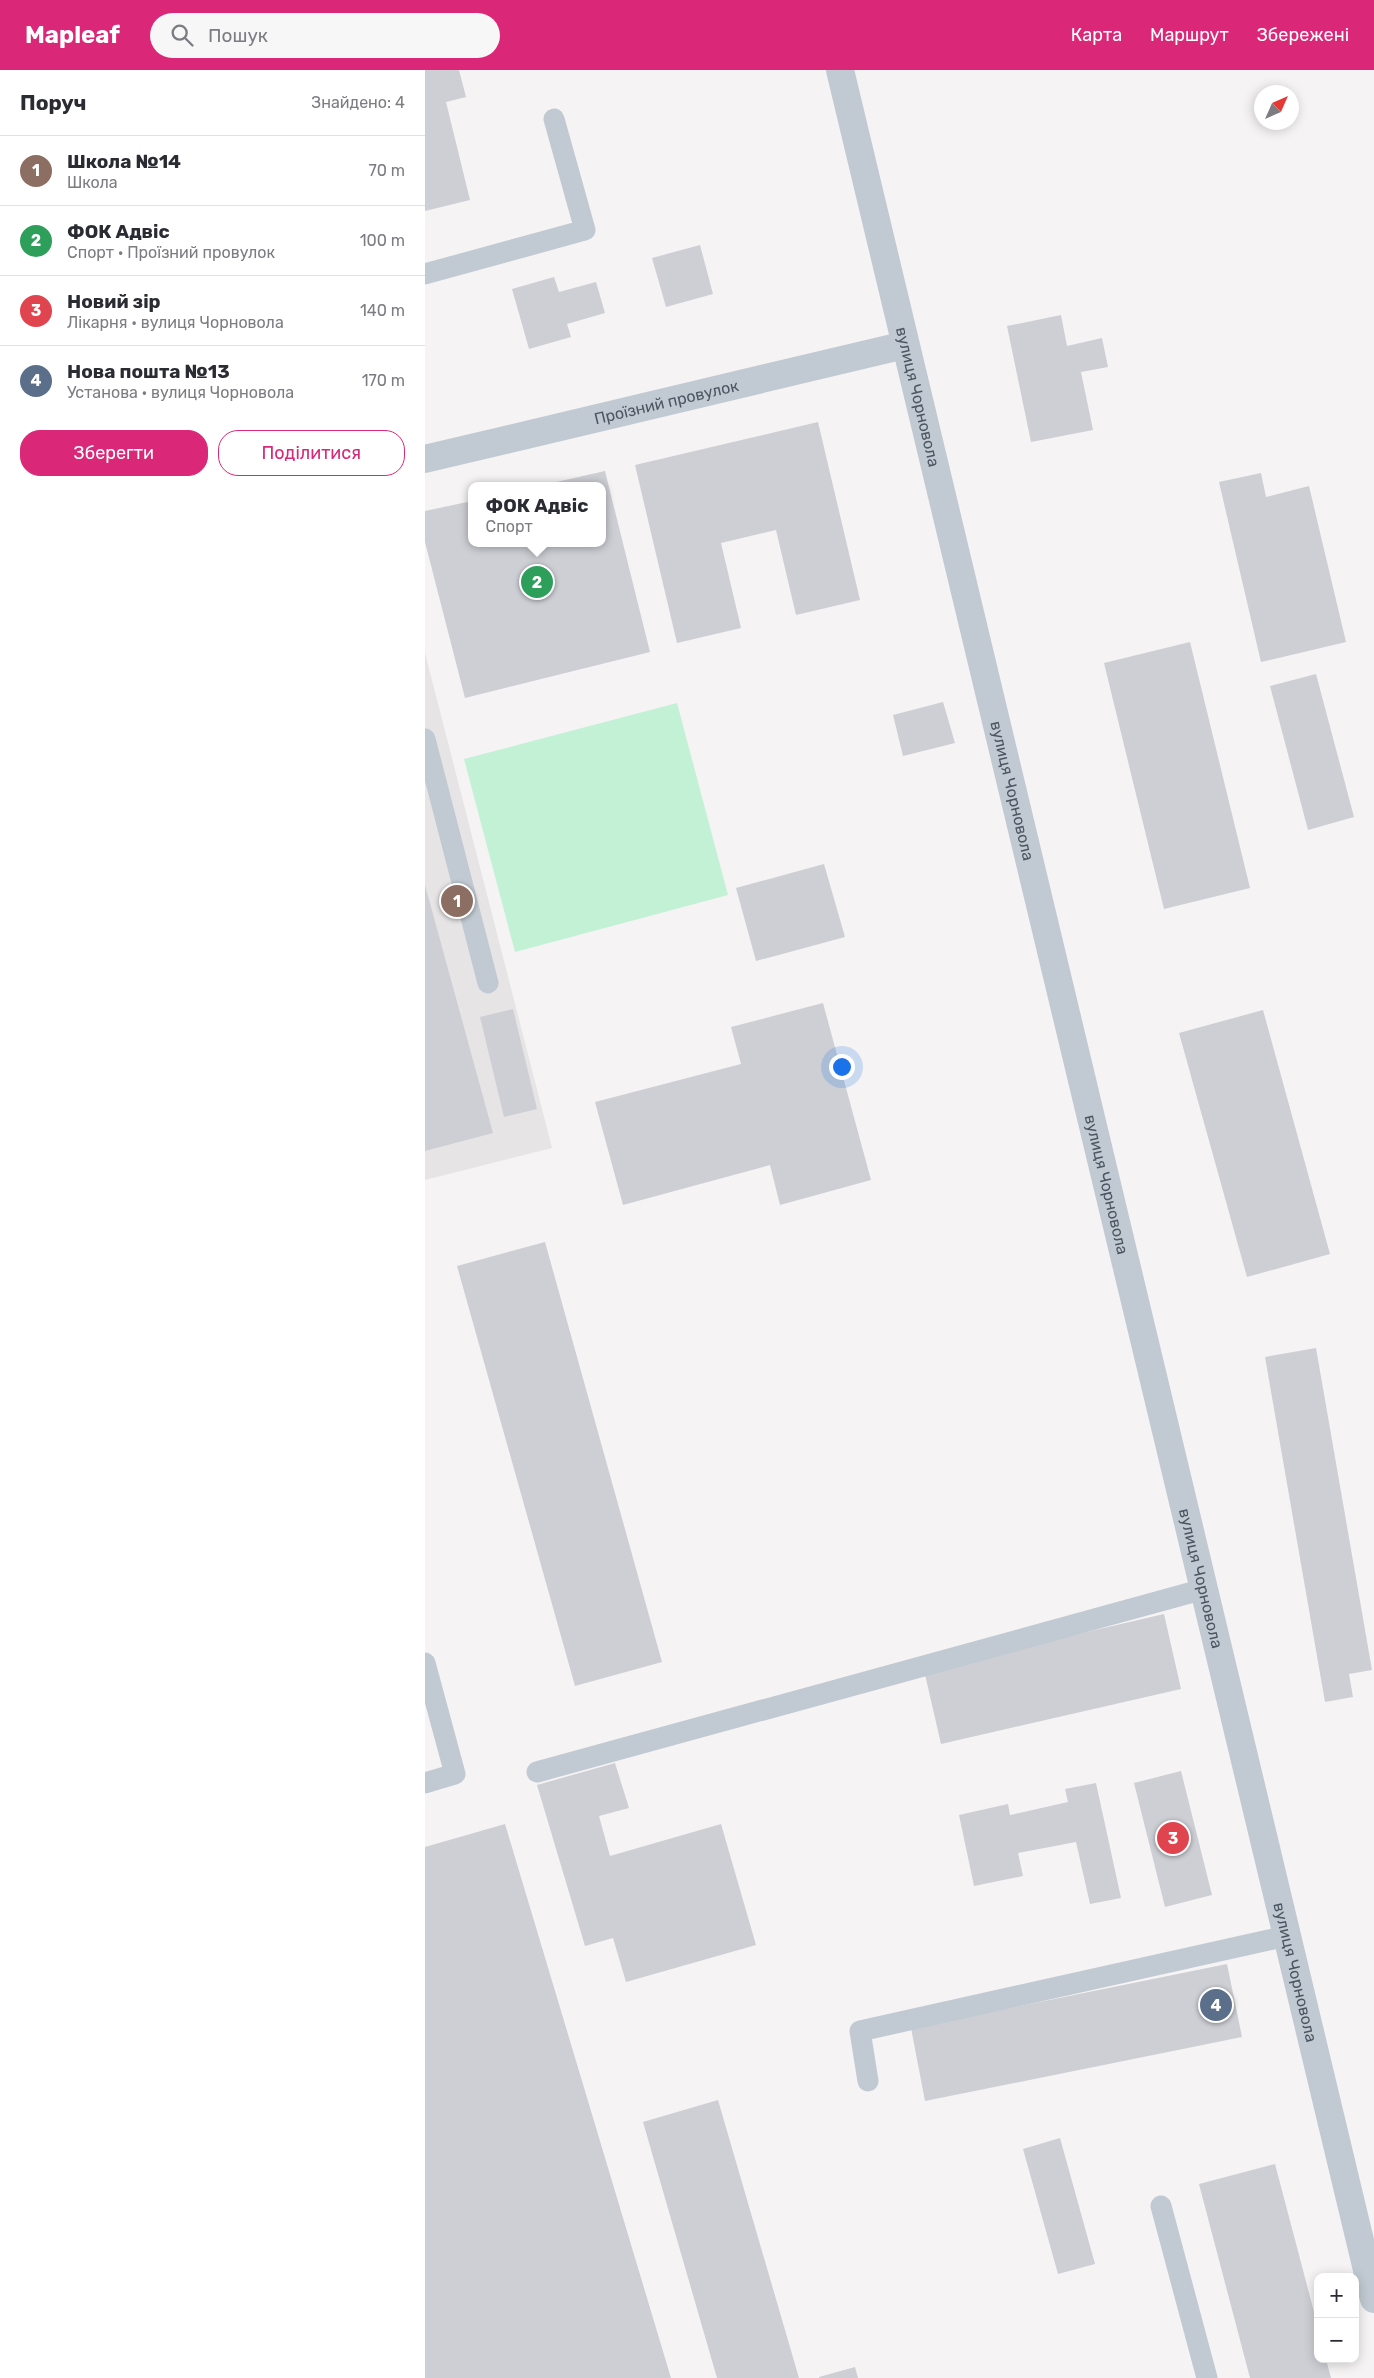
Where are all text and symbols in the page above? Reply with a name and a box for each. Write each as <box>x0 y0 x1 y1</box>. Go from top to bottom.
search box <box>150 13 500 58</box>
text: Mapleaf <box>25 21 120 49</box>
icon: search <box>168 21 196 49</box>
text: Пошук <box>208 24 268 47</box>
text: Карта <box>1071 24 1122 46</box>
text: Маршрут <box>1150 24 1229 46</box>
text: Збережені <box>1257 24 1349 46</box>
north arrow <box>1254 85 1299 130</box>
text: Поруч <box>20 90 86 115</box>
text: Знайдено: 4 <box>311 93 405 112</box>
text: Школа №14 <box>67 150 181 173</box>
text: 1 <box>32 161 40 180</box>
text: 70 m <box>368 161 405 180</box>
text: Школа <box>67 173 118 192</box>
text: ФОК Адвіс <box>67 220 170 243</box>
text: 2 <box>31 231 41 250</box>
text: 100 m <box>360 231 405 250</box>
text: Спорт · Проїзний провулок <box>67 243 275 262</box>
text: Новий зір <box>67 290 161 313</box>
text: 3 <box>31 301 41 320</box>
text: 140 m <box>360 301 405 320</box>
text: Лікарня · вулиця Чорновола <box>67 313 284 332</box>
street label: вулиця Чорновола <box>892 325 944 469</box>
text: Нова пошта №13 <box>67 360 230 383</box>
text: 4 <box>31 371 41 390</box>
text: 170 m <box>362 371 405 390</box>
street label: Проїзний провулок <box>592 376 741 429</box>
text: Установа · вулиця Чорновола <box>67 383 294 402</box>
button: Зберегти <box>20 430 208 476</box>
button: Поділитися <box>218 430 405 476</box>
popup <box>468 482 606 547</box>
text: ФОК Адвіс <box>486 494 588 517</box>
text: Спорт <box>486 517 533 536</box>
pin: 2 <box>521 563 553 601</box>
street label: вулиця Чорновола <box>986 719 1038 863</box>
pin: 1 <box>441 882 473 920</box>
your location <box>829 1054 855 1080</box>
street label: вулиця Чорновола <box>1081 1113 1132 1256</box>
street label: вулиця Чорновола <box>1175 1507 1227 1650</box>
pin: 3 <box>1157 1819 1189 1857</box>
street label: вулиця Чорновола <box>1269 1900 1321 2044</box>
pin: 4 <box>1200 1986 1232 2024</box>
map controls <box>1314 2273 1359 2363</box>
button: + <box>1314 2273 1359 2318</box>
button: − <box>1314 2318 1359 2363</box>

